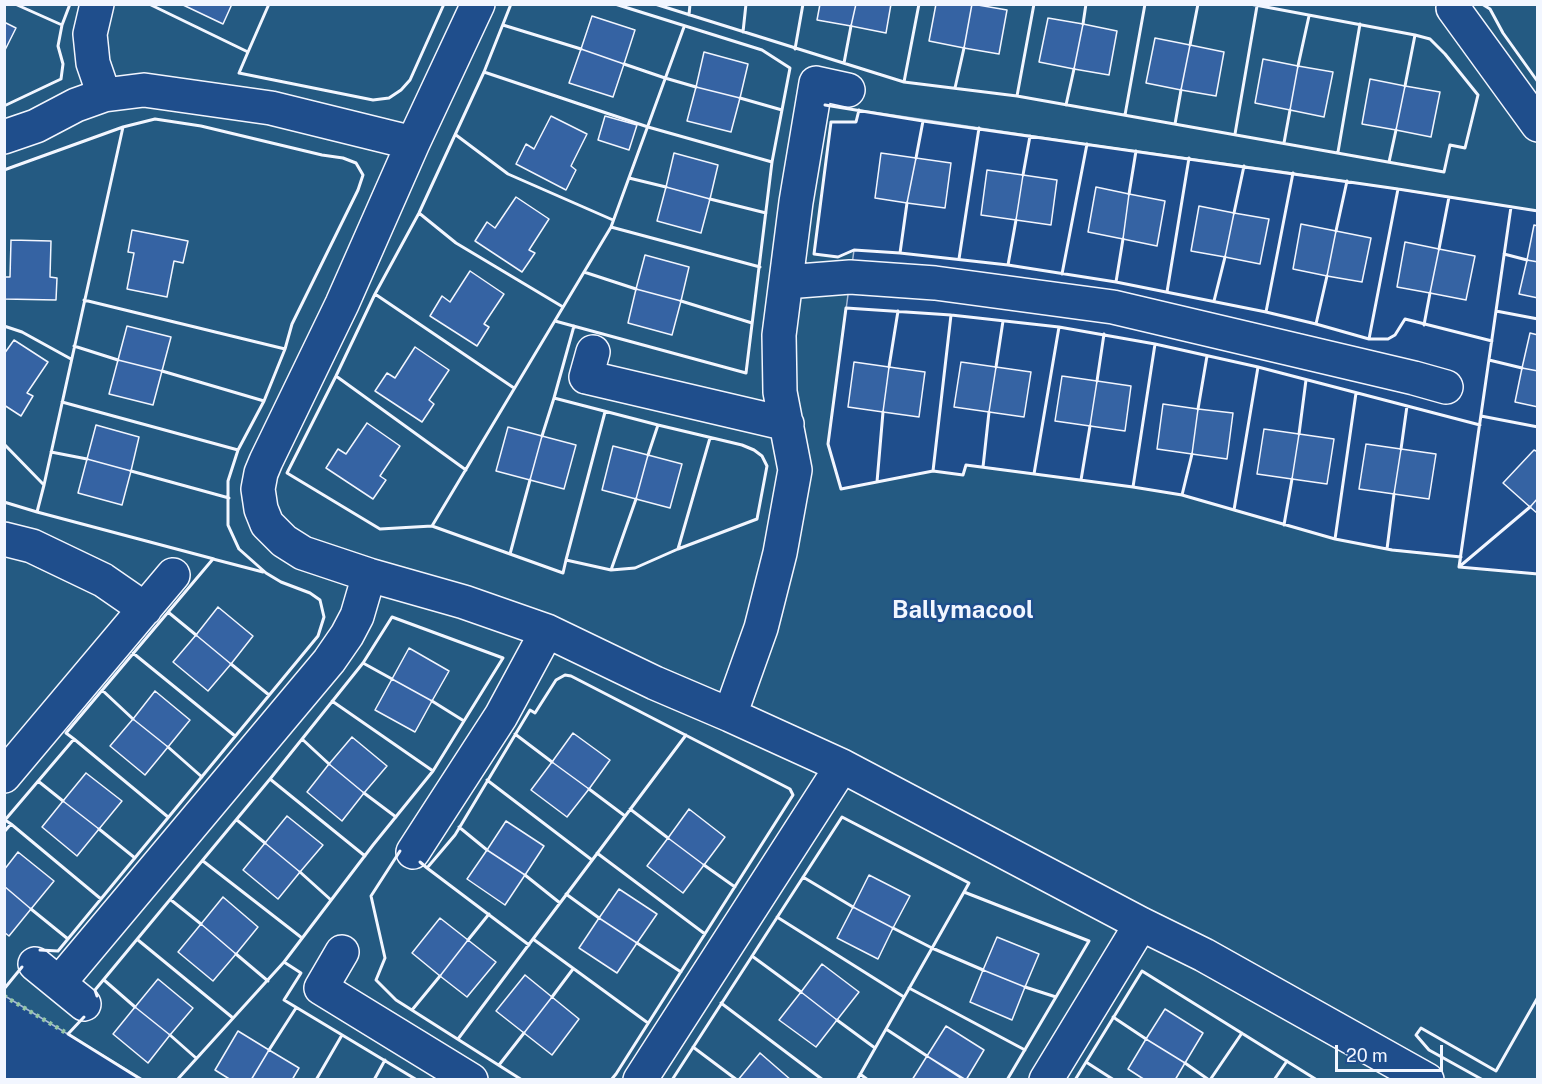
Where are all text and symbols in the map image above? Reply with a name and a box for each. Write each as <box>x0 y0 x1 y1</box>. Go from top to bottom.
district label: Ballymacool <box>892 597 1034 625</box>
scale bar <box>1338 1033 1446 1071</box>
text: 20 m <box>1346 1045 1388 1066</box>

